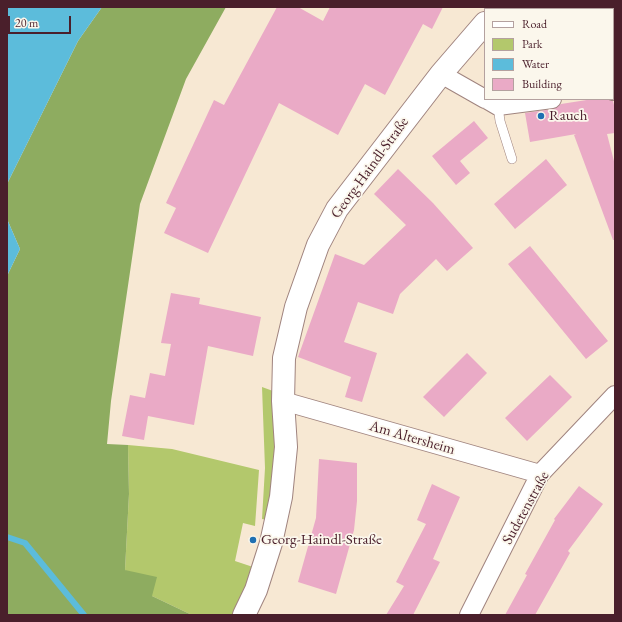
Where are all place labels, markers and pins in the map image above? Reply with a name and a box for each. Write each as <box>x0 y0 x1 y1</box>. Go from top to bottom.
place label: Rauch <box>549 107 587 125</box>
marker: Rauch <box>536 111 546 121</box>
place label: Georg-Haindl-Straße <box>261 531 382 549</box>
marker: Georg-Haindl-Straße <box>248 535 258 545</box>

